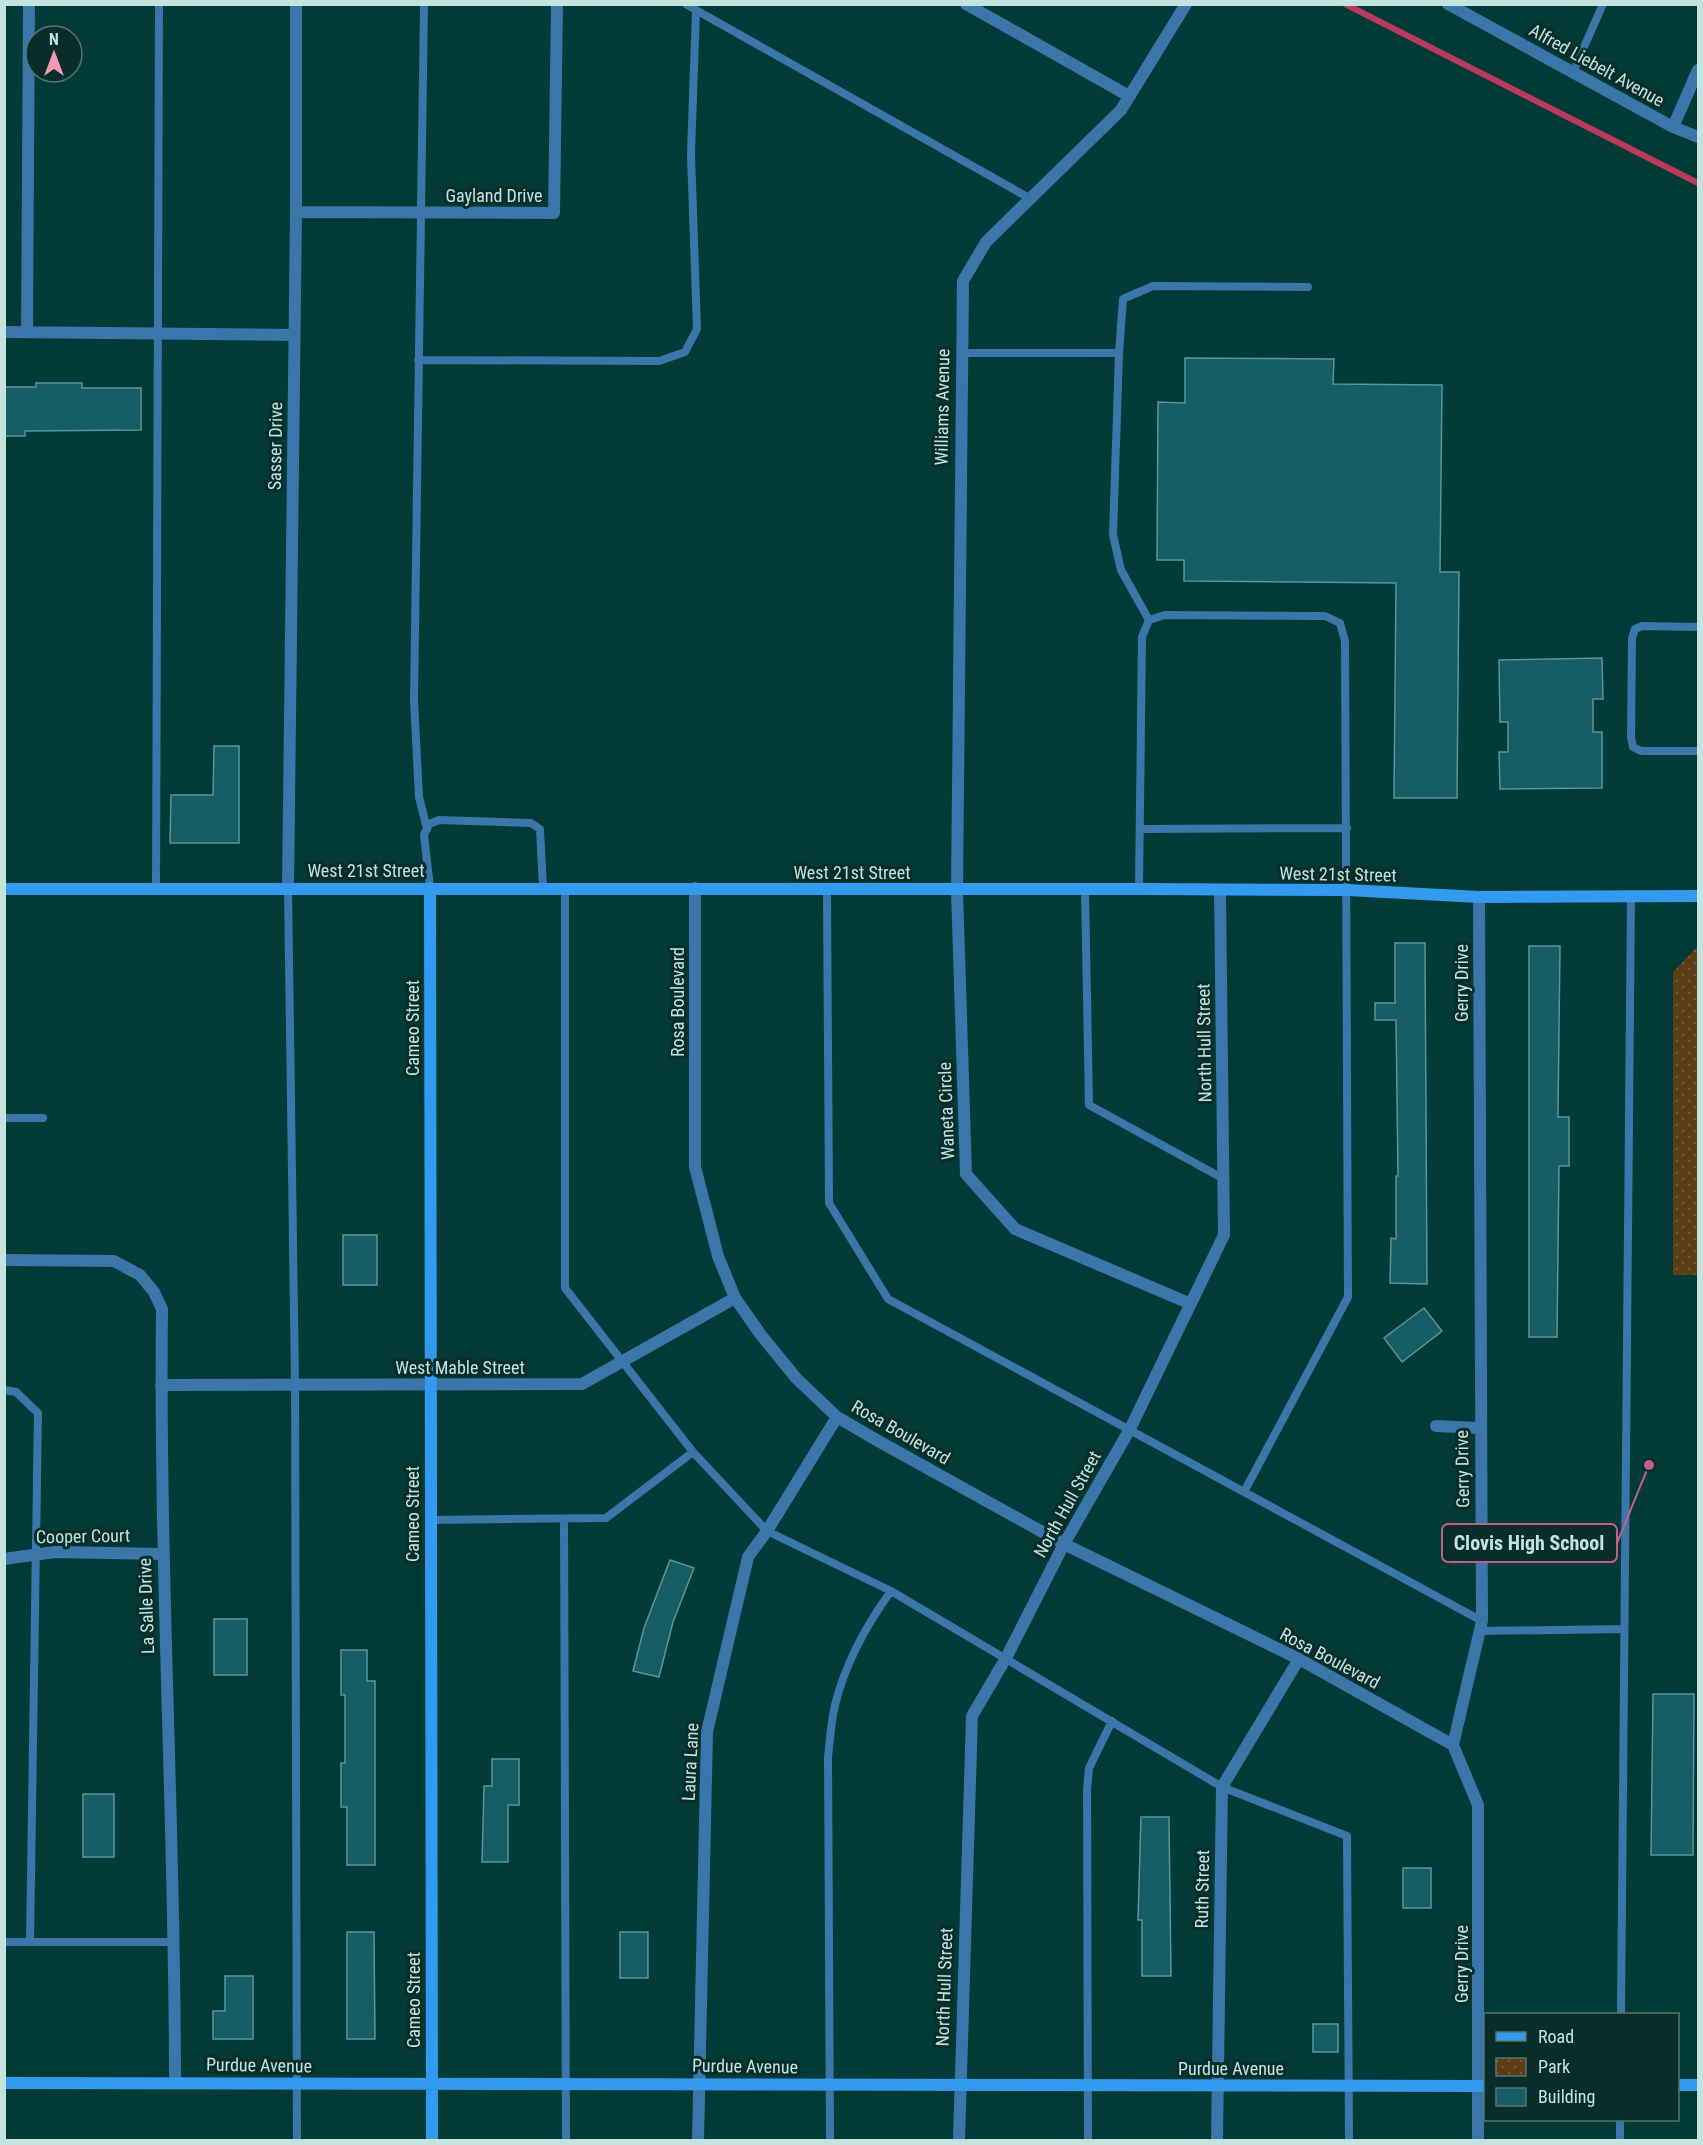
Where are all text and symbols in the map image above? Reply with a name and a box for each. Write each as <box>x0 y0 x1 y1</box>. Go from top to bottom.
street label: Alfred Liebelt Avenue <box>1526 19 1668 111</box>
north arrow <box>24 24 84 84</box>
text: N <box>49 30 59 49</box>
street label: Gayland Drive <box>445 185 543 206</box>
street label: Williams Avenue <box>930 349 954 465</box>
street label: Sasser Drive <box>264 402 286 490</box>
street label: West 21st Street <box>307 860 425 881</box>
street label: West 21st Street <box>793 862 911 883</box>
street label: West 21st Street <box>1279 862 1397 886</box>
street label: Gerry Drive <box>1451 944 1472 1022</box>
street label: Rosa Boulevard <box>667 947 688 1057</box>
street label: Cameo Street <box>402 980 423 1076</box>
street label: North Hull Street <box>1192 983 1216 1103</box>
street label: Waneta Circle <box>934 1062 958 1160</box>
street label: West Mable Street <box>395 1357 525 1378</box>
street label: Rosa Boulevard <box>848 1395 954 1469</box>
street label: Gerry Drive <box>1451 1430 1473 1508</box>
street label: North Hull Street <box>1029 1447 1105 1561</box>
street label: Cameo Street <box>402 1466 423 1562</box>
callout: Clovis High School <box>1442 1524 1617 1562</box>
street label: Cooper Court <box>36 1525 130 1547</box>
text: Clovis High School <box>1454 1531 1604 1555</box>
street label: La Salle Drive <box>134 1558 158 1654</box>
street label: Rosa Boulevard <box>1277 1623 1383 1693</box>
street label: Laura Lane <box>677 1722 703 1802</box>
street label: Ruth Street <box>1191 1850 1213 1928</box>
street label: Gerry Drive <box>1451 1925 1472 2003</box>
street label: North Hull Street <box>931 1927 957 2047</box>
street label: Cameo Street <box>403 1952 424 2048</box>
legend <box>1484 2013 1679 2121</box>
text: Road <box>1538 2026 1574 2047</box>
street label: Purdue Avenue <box>206 2054 312 2076</box>
street label: Purdue Avenue <box>692 2055 798 2077</box>
text: Park <box>1538 2056 1570 2077</box>
street label: Purdue Avenue <box>1178 2058 1284 2079</box>
text: Building <box>1538 2086 1595 2107</box>

